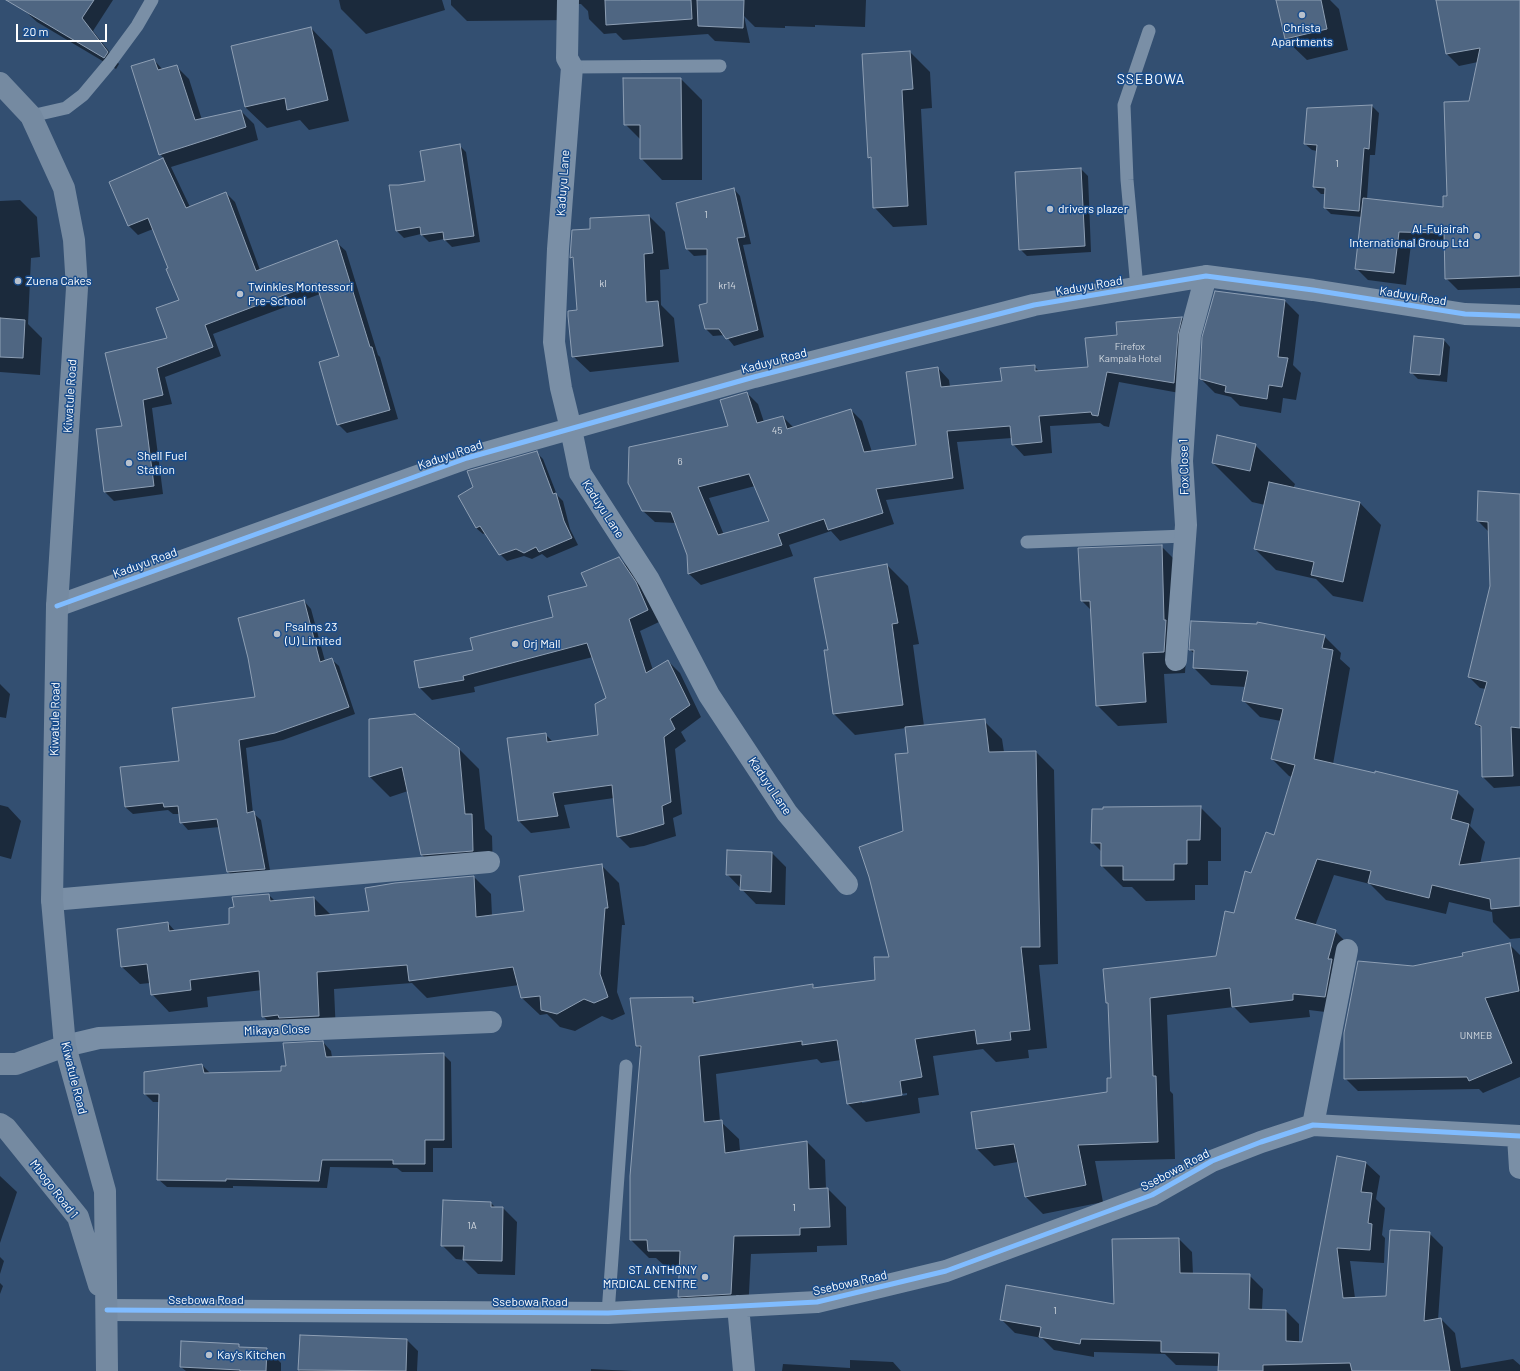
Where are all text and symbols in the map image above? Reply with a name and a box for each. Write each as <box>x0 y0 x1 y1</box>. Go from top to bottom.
marker: Christa Apartments <box>1297 10 1307 20</box>
scale bar <box>18 16 109 42</box>
place label: Christa Apartments <box>1271 21 1333 49</box>
text: 20 m <box>23 24 49 38</box>
district label: SSEBOWA <box>1117 71 1185 87</box>
street label: Kaduyu Lane <box>553 149 573 217</box>
house number: 1 <box>1335 158 1339 170</box>
place label: drivers plazer <box>1058 202 1128 216</box>
marker: drivers plazer <box>1045 204 1055 214</box>
house number: 1 <box>704 209 708 221</box>
place label: Al-Fujairah International Group Ltd <box>1349 222 1469 250</box>
marker: Al-Fujairah International Group Ltd <box>1472 231 1482 241</box>
street label: Kaduyu Road <box>1055 273 1123 299</box>
place label: Zuena Cakes <box>26 274 92 288</box>
marker: Zuena Cakes <box>13 276 23 286</box>
house number: kl <box>599 278 607 290</box>
place label: Twinkles Montessori Pre-School <box>248 280 353 308</box>
house number: kr14 <box>718 280 736 292</box>
street label: Kaduyu Road <box>1379 284 1447 308</box>
marker: Twinkles Montessori Pre-School <box>235 289 245 299</box>
house number: Firefox Kampala Hotel <box>1099 341 1161 364</box>
street label: Kaduyu Road <box>740 345 808 377</box>
street label: Kiwatule Road <box>60 359 80 433</box>
house number: 45 <box>772 425 782 437</box>
street label: Kaduyu Road <box>416 437 484 473</box>
street label: Fox Close 1 <box>1176 439 1192 495</box>
place label: Shell Fuel Station <box>137 449 187 477</box>
house number: 6 <box>677 456 683 468</box>
marker: Shell Fuel Station <box>124 458 134 468</box>
street label: Kaduyu Lane <box>579 477 627 541</box>
street label: Kaduyu Road <box>111 545 179 581</box>
place label: Psalms 23 (U) Limited <box>285 620 341 648</box>
marker: Psalms 23 (U) Limited <box>272 629 282 639</box>
place label: Orj Mall <box>523 637 560 651</box>
marker: Orj Mall <box>510 639 520 649</box>
street label: Kiwatule Road <box>47 682 63 756</box>
street label: Kaduyu Lane <box>745 754 795 818</box>
street label: Mikaya Close <box>244 1022 310 1038</box>
house number: UNMEB <box>1460 1030 1492 1042</box>
street label: Kiwatule Road <box>58 1040 90 1116</box>
street label: Ssebowa Road <box>1138 1146 1212 1194</box>
street label: Mbogo Road 1 <box>27 1157 81 1221</box>
house number: 1 <box>792 1202 796 1214</box>
house number: 1A <box>467 1220 477 1232</box>
place label: ST ANTHONY MRDICAL CENTRE <box>603 1263 697 1291</box>
street label: Ssebowa Road <box>812 1267 888 1299</box>
marker: ST ANTHONY MRDICAL CENTRE <box>700 1272 710 1282</box>
street label: Ssebowa Road <box>168 1293 244 1307</box>
street label: Ssebowa Road <box>492 1295 568 1309</box>
house number: 1 <box>1053 1305 1057 1317</box>
place label: Kay's Kitchen <box>217 1348 285 1362</box>
marker: Kay's Kitchen <box>204 1350 214 1360</box>

